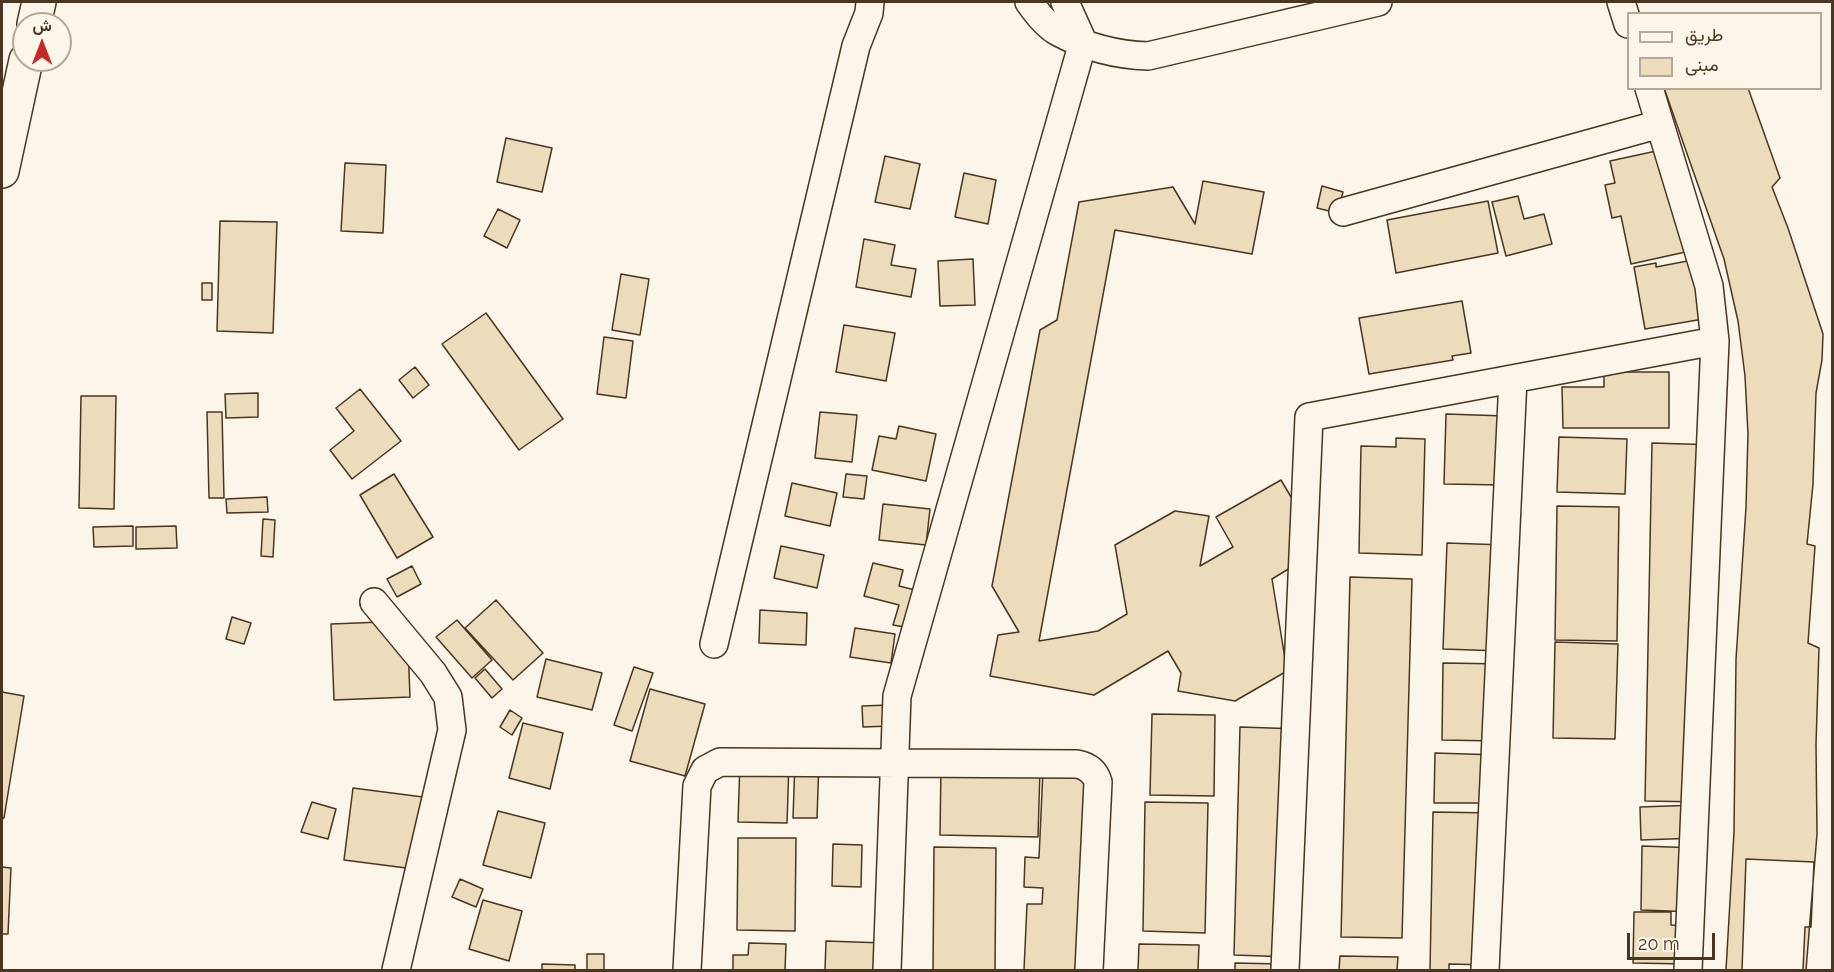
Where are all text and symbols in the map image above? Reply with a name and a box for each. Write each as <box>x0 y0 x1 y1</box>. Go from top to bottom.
north arrow <box>12 12 72 72</box>
legend <box>1627 12 1822 90</box>
text: ش <box>32 16 52 35</box>
text: طريق <box>1685 24 1723 45</box>
text: مبنى <box>1685 54 1719 75</box>
scale bar <box>1630 921 1718 959</box>
text: 20 m <box>1638 933 1680 954</box>

